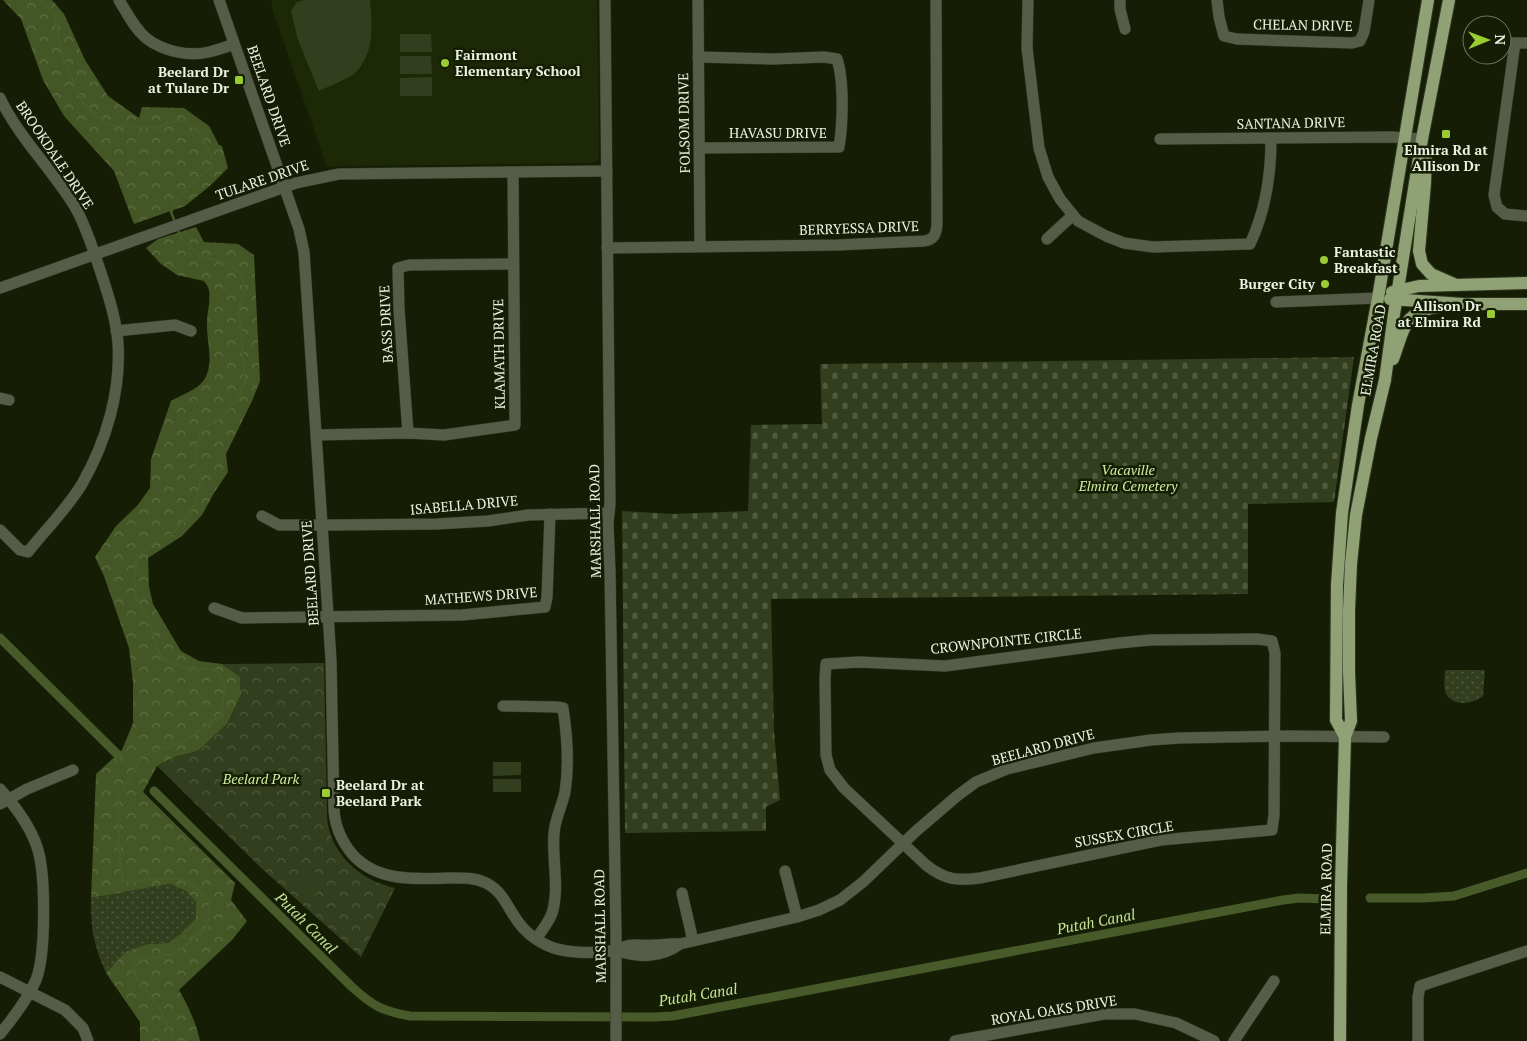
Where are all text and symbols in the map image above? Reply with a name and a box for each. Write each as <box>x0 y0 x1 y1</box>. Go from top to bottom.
street label: CHELAN DRIVE <box>1253 14 1353 35</box>
north arrow <box>1462 15 1512 65</box>
text: N <box>1491 34 1510 46</box>
street label: BEELARD DRIVE <box>243 43 296 149</box>
place label: Fairmont Elementary School <box>455 45 581 80</box>
marker: Fairmont Elementary School <box>439 57 451 69</box>
place label: Beelard Dr at Tulare Dr <box>148 62 229 97</box>
street label: FOLSOM DRIVE <box>673 73 694 173</box>
marker: Beelard Dr at Tulare Dr <box>233 74 245 86</box>
street label: BROOKDALE DRIVE <box>12 97 99 212</box>
street label: SANTANA DRIVE <box>1236 112 1346 133</box>
street label: HAVASU DRIVE <box>729 123 827 142</box>
marker: Elmira Rd at Allison Dr <box>1440 128 1452 140</box>
place label: Elmira Rd at Allison Dr <box>1404 140 1488 175</box>
street label: TULARE DRIVE <box>213 155 311 204</box>
street label: BERRYESSA DRIVE <box>799 216 919 239</box>
place label: Fantastic Breakfast <box>1334 242 1398 277</box>
marker: Fantastic Breakfast <box>1318 254 1330 266</box>
place label: Burger City <box>1239 274 1316 293</box>
marker: Burger City <box>1319 278 1331 290</box>
street label: BASS DRIVE <box>374 285 397 364</box>
place label: Allison Dr at Elmira Rd <box>1397 296 1482 331</box>
street label: KLAMATH DRIVE <box>488 299 509 409</box>
street label: ELMIRA ROAD <box>1355 303 1390 397</box>
marker: Allison Dr at Elmira Rd <box>1485 308 1497 320</box>
park label: Vacaville Elmira Cemetery <box>1078 460 1178 495</box>
street label: MARSHALL ROAD <box>584 464 605 578</box>
street label: ISABELLA DRIVE <box>409 490 519 519</box>
street label: BEELARD DRIVE <box>296 520 323 627</box>
street label: MATHEWS DRIVE <box>424 582 538 609</box>
street label: CROWNPOINTE CIRCLE <box>929 623 1082 658</box>
street label: BEELARD DRIVE <box>989 724 1096 769</box>
park label: Beelard Park <box>222 769 299 788</box>
place label: Beelard Dr at Beelard Park <box>336 775 425 810</box>
marker: Beelard Dr at Beelard Park <box>320 787 332 799</box>
street label: SUSSEX CIRCLE <box>1073 815 1175 852</box>
street label: ELMIRA ROAD <box>1315 843 1336 935</box>
street label: MARSHALL ROAD <box>589 869 610 983</box>
water label: Putah Canal <box>271 886 342 958</box>
water label: Putah Canal <box>1054 903 1138 939</box>
water label: Putah Canal <box>656 978 740 1010</box>
street label: ROYAL OAKS DRIVE <box>990 990 1118 1029</box>

